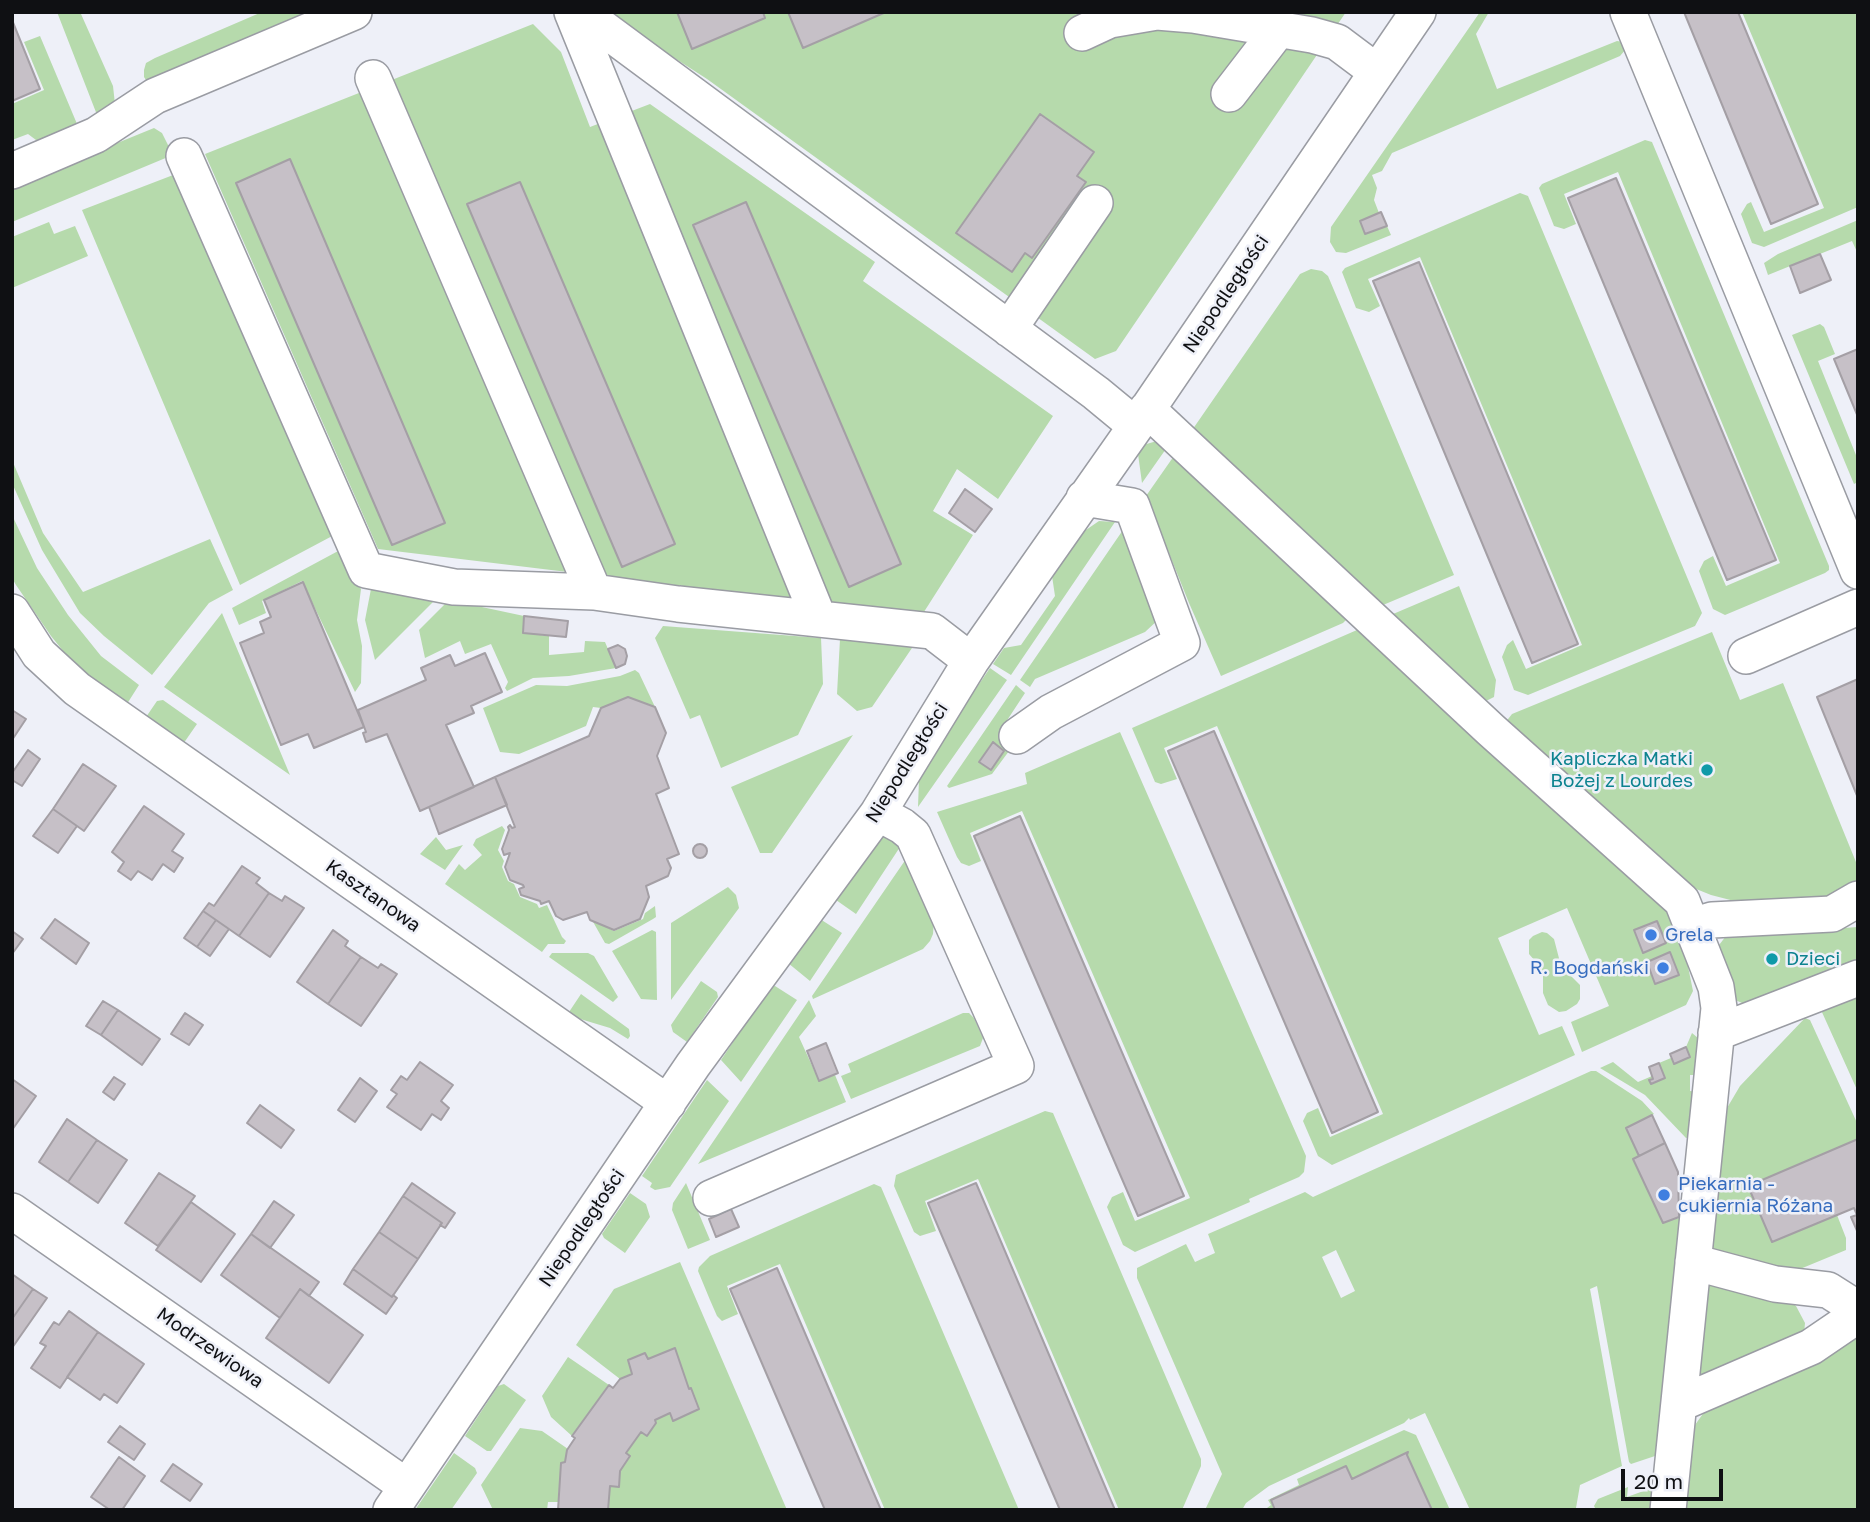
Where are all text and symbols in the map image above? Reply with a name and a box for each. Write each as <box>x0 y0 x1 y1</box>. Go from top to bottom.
street label: Niepodległości <box>1178 231 1274 357</box>
street label: Niepodległości <box>861 699 953 827</box>
place label: Kapliczka Matki Bożej z Lourdes <box>1550 748 1693 792</box>
marker: Kapliczka Matki Bożej z Lourdes <box>1699 762 1715 778</box>
street label: Kasztanowa <box>321 855 425 937</box>
place label: Grela <box>1665 924 1713 946</box>
marker: Grela <box>1643 927 1659 943</box>
place label: Dzieci <box>1786 948 1840 970</box>
marker: Dzieci <box>1764 951 1780 967</box>
place label: R. Bogdański <box>1530 957 1649 979</box>
marker: R. Bogdański <box>1655 960 1671 976</box>
street label: Niepodległości <box>534 1165 630 1291</box>
place label: Piekarnia - cukiernia Różana <box>1678 1173 1833 1217</box>
marker: Piekarnia - cukiernia Różana <box>1656 1187 1672 1203</box>
street label: Modrzewiowa <box>152 1303 268 1393</box>
scale bar <box>1625 1456 1727 1500</box>
text: 20 m <box>1634 1468 1683 1494</box>

